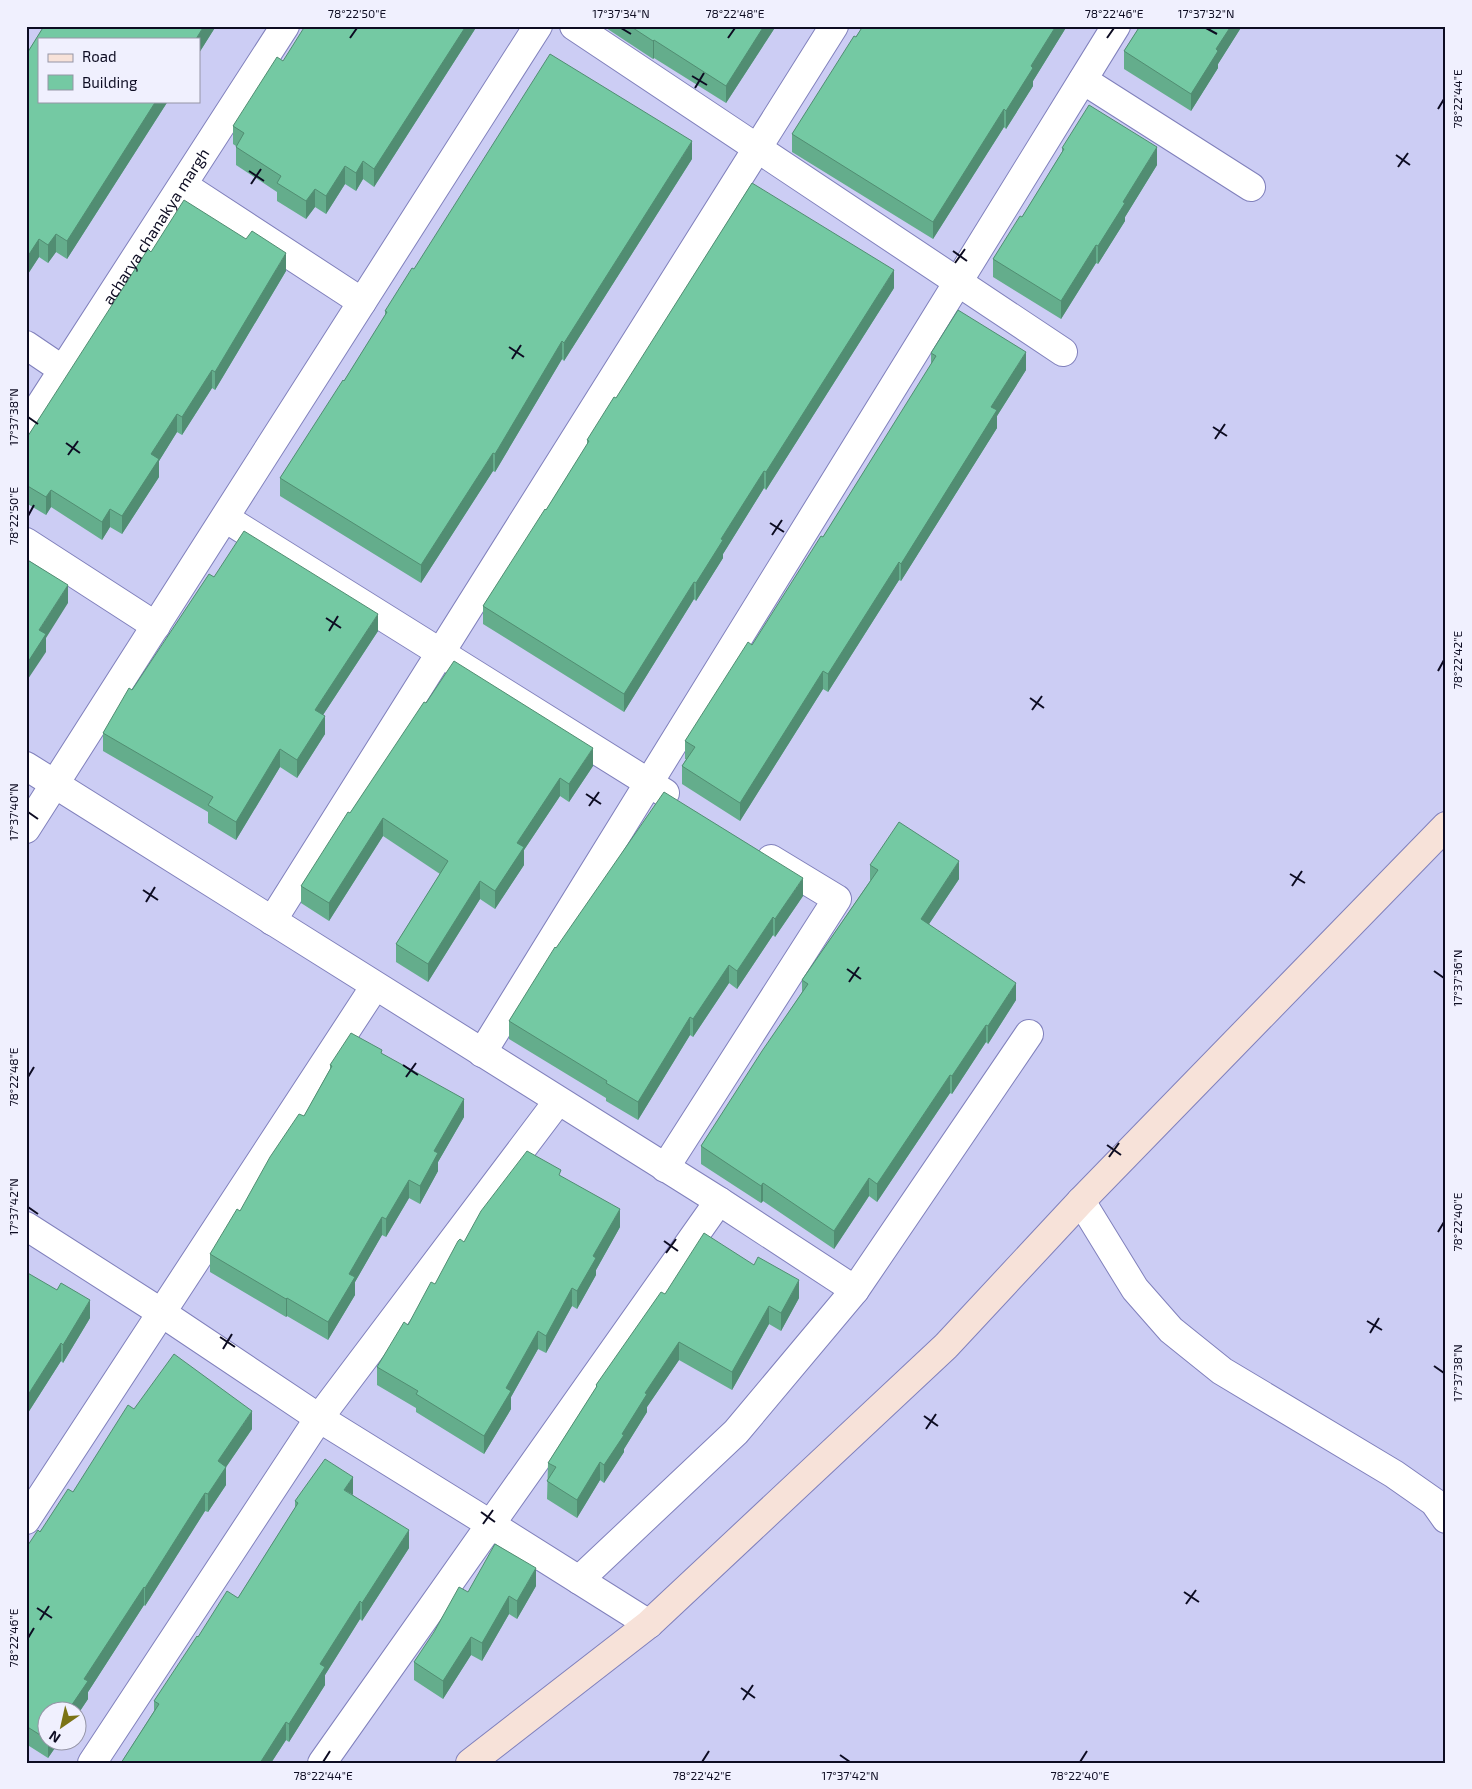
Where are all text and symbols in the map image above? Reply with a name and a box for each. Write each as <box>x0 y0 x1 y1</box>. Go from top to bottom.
text: 78°22'50"E <box>328 6 386 20</box>
text: 17°37'34"N <box>592 6 650 20</box>
text: 78°22'48"E <box>705 6 765 20</box>
text: 78°22'46"E <box>1085 6 1144 20</box>
text: 17°37'32"N <box>1178 6 1234 20</box>
legend <box>38 38 200 102</box>
text: Road <box>82 47 117 65</box>
text: 78°22'44"E <box>1450 69 1464 129</box>
text: Building <box>82 73 138 91</box>
street label: acharya chanakya margh <box>98 144 213 308</box>
text: 17°37'38"N <box>6 388 20 446</box>
text: 78°22'50"E <box>6 487 20 545</box>
text: 78°22'42"E <box>1450 630 1464 689</box>
text: 17°37'40"N <box>6 783 20 841</box>
text: 17°37'36"N <box>1450 950 1464 1006</box>
text: 78°22'48"E <box>6 1047 20 1107</box>
text: 17°37'42"N <box>6 1178 20 1236</box>
text: 78°22'40"E <box>1450 1192 1464 1252</box>
text: 17°37'38"N <box>1450 1344 1464 1402</box>
text: 78°22'46"E <box>6 1608 20 1667</box>
north arrow <box>38 1702 88 1752</box>
text: N <box>46 1727 63 1747</box>
text: 78°22'44"E <box>293 1768 353 1782</box>
text: 78°22'42"E <box>673 1768 732 1782</box>
text: 17°37'42"N <box>821 1768 879 1782</box>
text: 78°22'40"E <box>1050 1768 1110 1782</box>

